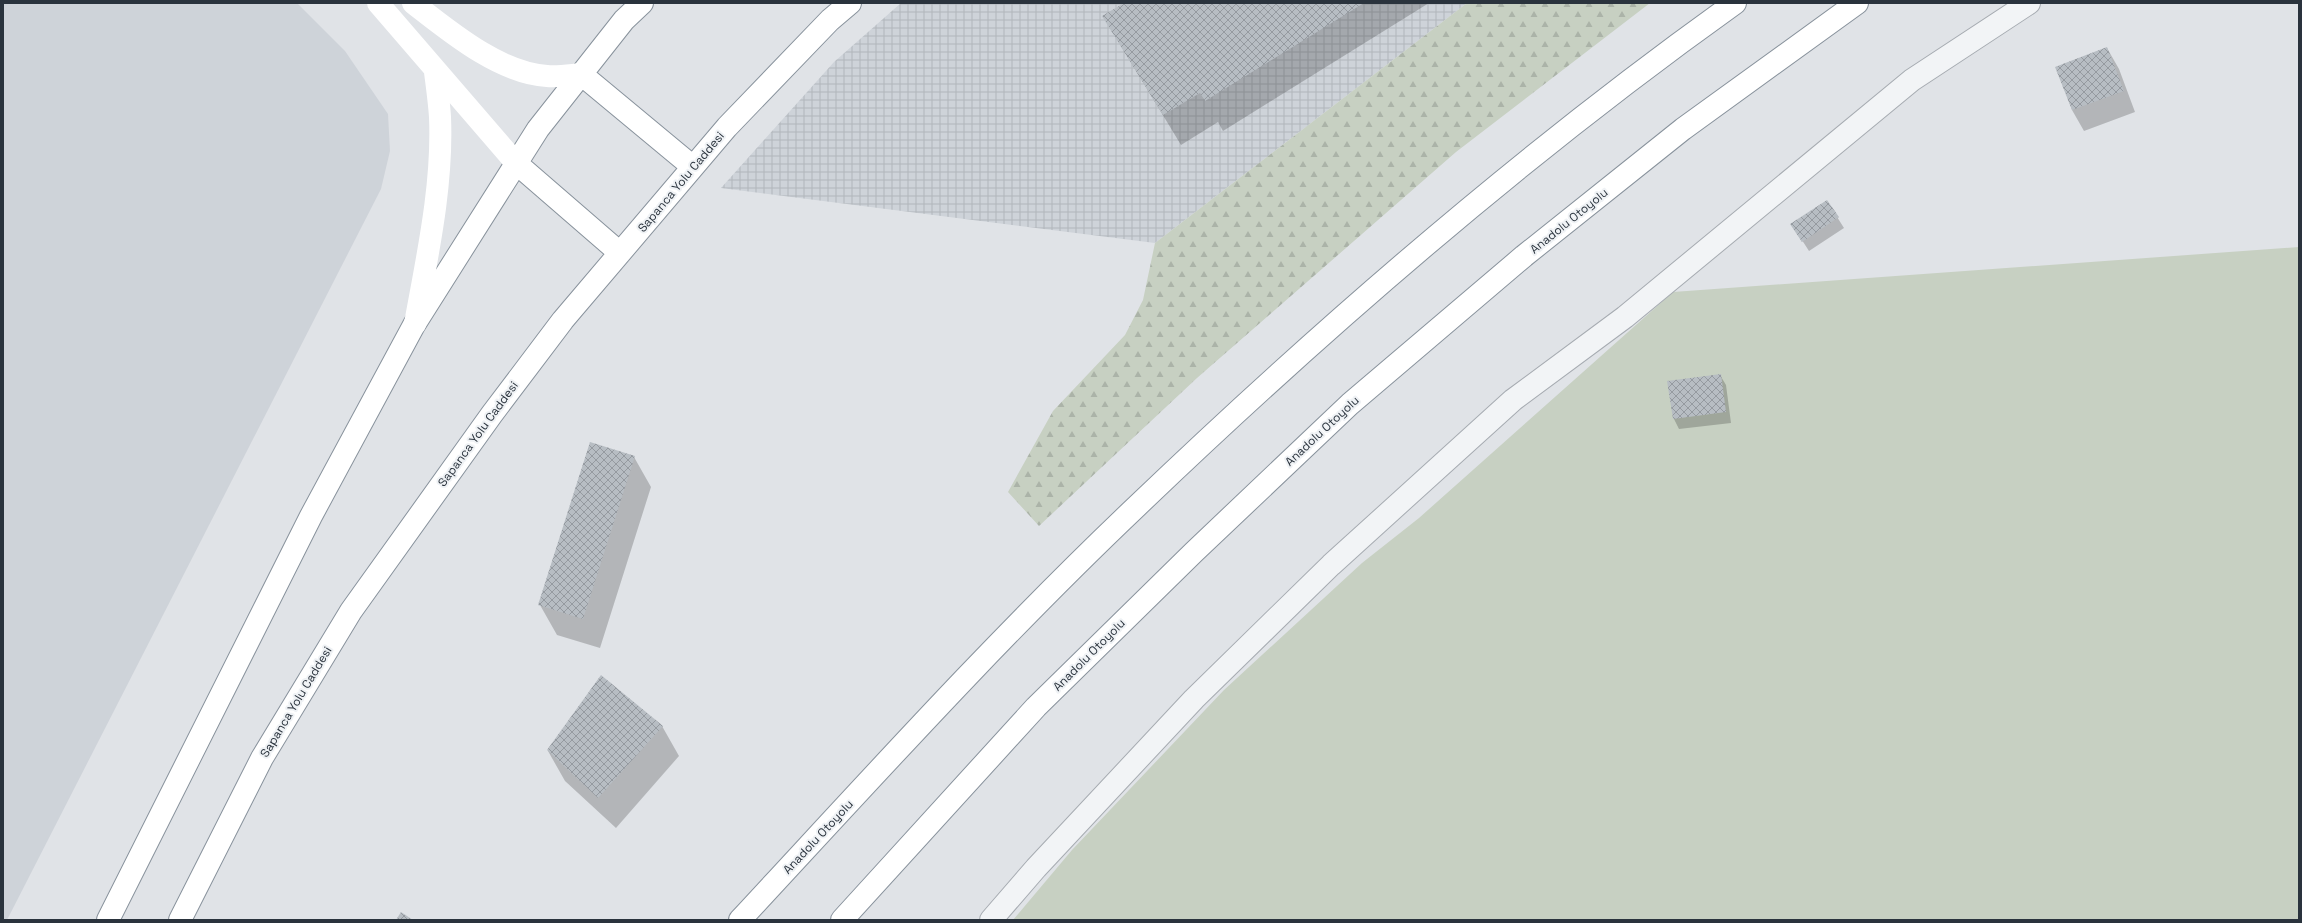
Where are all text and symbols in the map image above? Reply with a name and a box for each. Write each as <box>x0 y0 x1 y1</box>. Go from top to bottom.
street label: Sapanca Yolu Caddesi <box>634 128 728 236</box>
street label: Anadolu Otoyolu <box>1527 185 1611 257</box>
street label: Sapanca Yolu Caddesi <box>434 378 522 490</box>
street label: Anadolu Otoyolu <box>1281 392 1363 470</box>
street label: Anadolu Otoyolu <box>1049 615 1129 695</box>
street label: Sapanca Yolu Caddesi <box>257 644 335 760</box>
street label: Anadolu Otoyolu <box>779 796 857 878</box>

